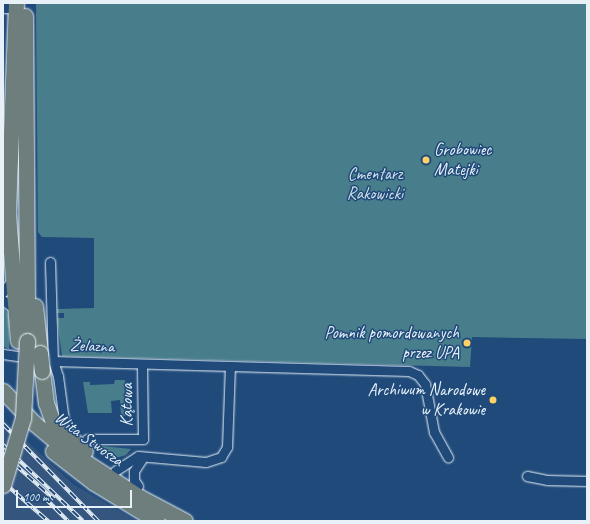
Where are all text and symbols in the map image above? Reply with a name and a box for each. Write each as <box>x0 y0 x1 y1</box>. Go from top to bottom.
place label: Grobowiec Matejki <box>434 140 491 180</box>
marker: Grobowiec Matejki <box>421 155 431 165</box>
park label: Cmentarz Rakowicki <box>347 164 403 204</box>
place label: Pomnik pomordowanych przez UPA <box>324 323 459 363</box>
street label: Żelazna <box>70 335 114 357</box>
marker: Pomnik pomordowanych przez UPA <box>462 338 472 348</box>
place label: Archiwum Narodowe w Krakowie <box>367 380 485 420</box>
street label: Kątowa <box>117 383 137 427</box>
marker: Archiwum Narodowe w Krakowie <box>488 395 498 405</box>
street label: Wita Stwosza <box>51 407 127 471</box>
scale bar <box>18 482 134 508</box>
text: 100 m <box>23 489 49 505</box>

